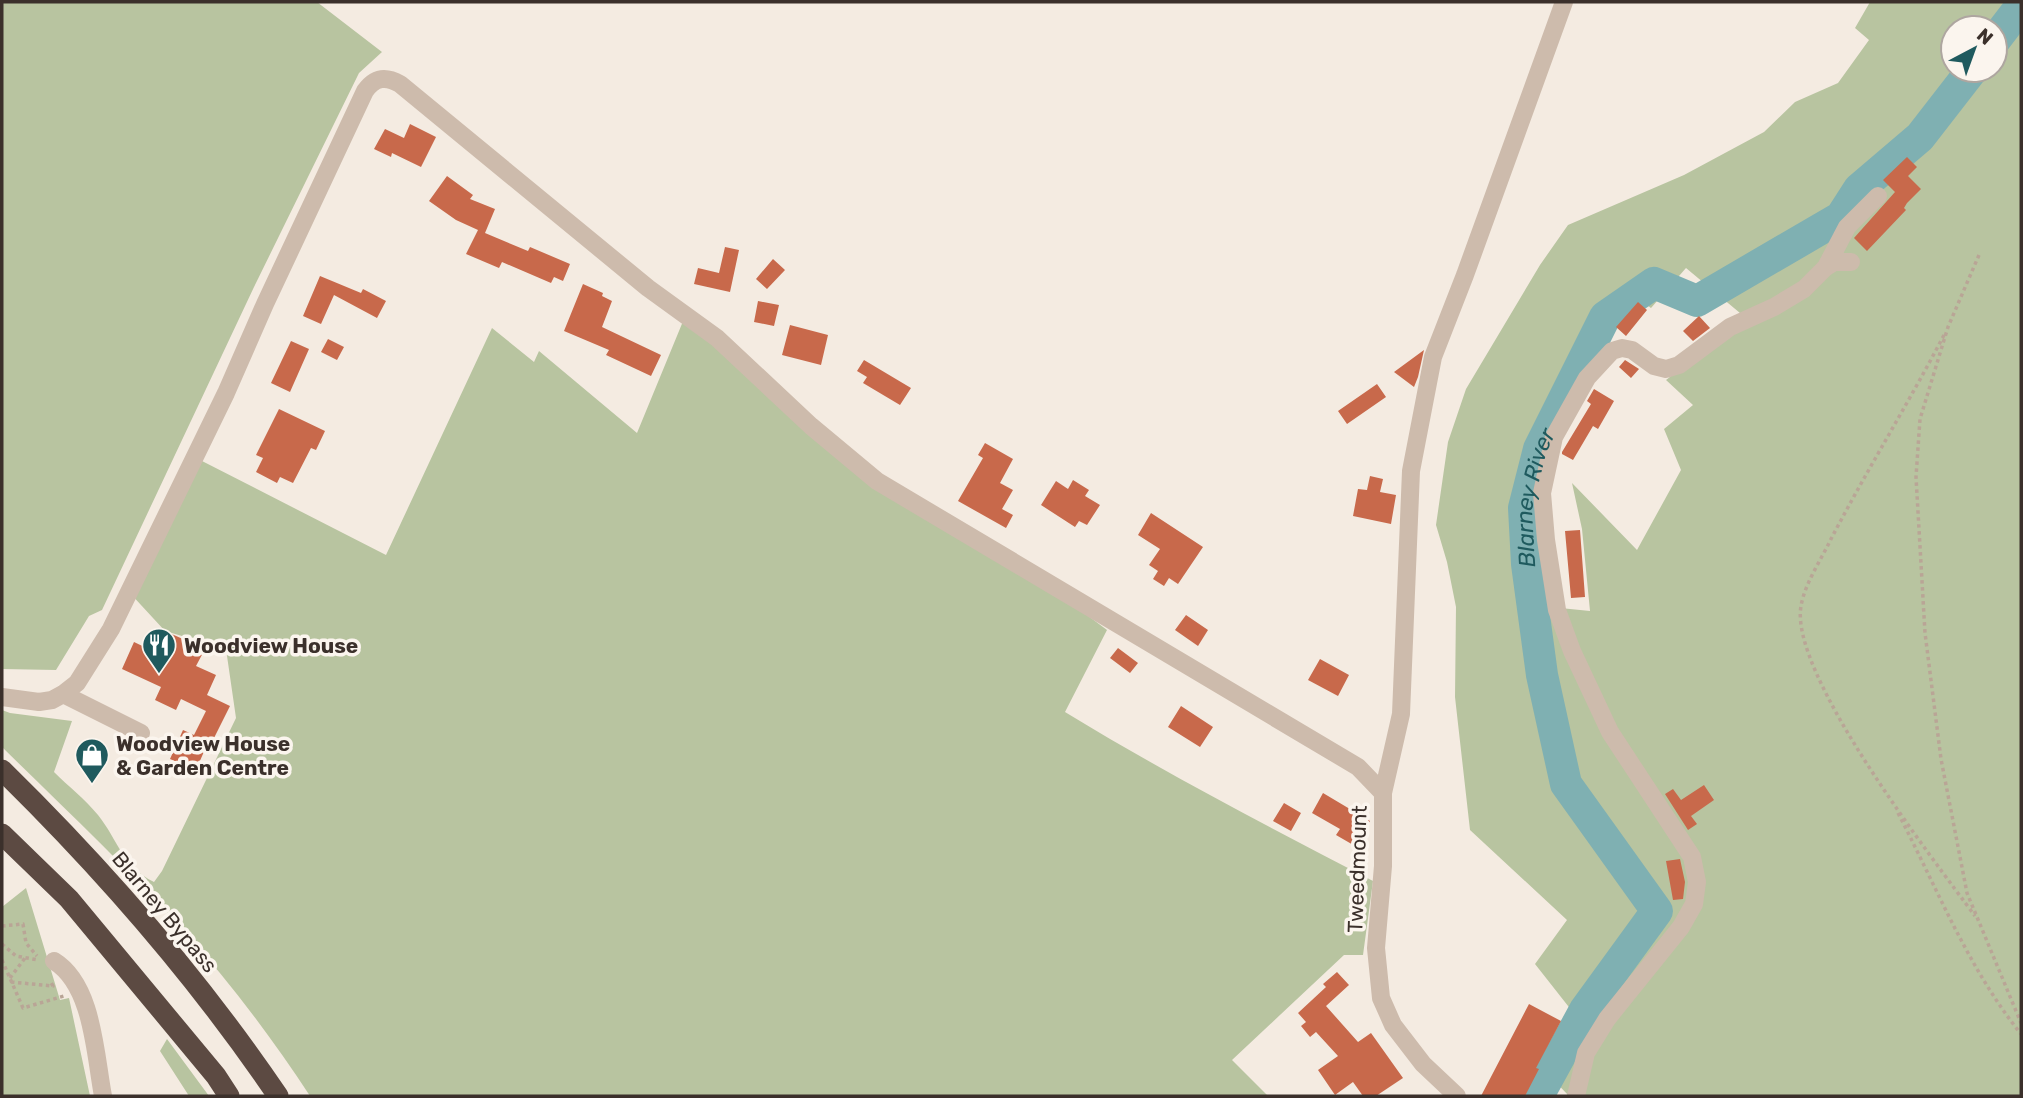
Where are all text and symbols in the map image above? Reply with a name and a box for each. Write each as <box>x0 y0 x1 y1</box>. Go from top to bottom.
north arrow <box>1939 14 2009 84</box>
text: N <box>1972 23 1998 50</box>
water label: Blarney River <box>1510 422 1562 568</box>
restaurant icon: Woodview House <box>140 626 178 675</box>
place label: Woodview House <box>184 633 358 658</box>
place label: Woodview House & Garden Centre <box>116 731 290 780</box>
shop icon: Woodview House & Garden Centre <box>73 736 111 785</box>
street label: Tweedmount <box>1342 805 1372 933</box>
street label: Blarney Bypass <box>107 846 223 978</box>

